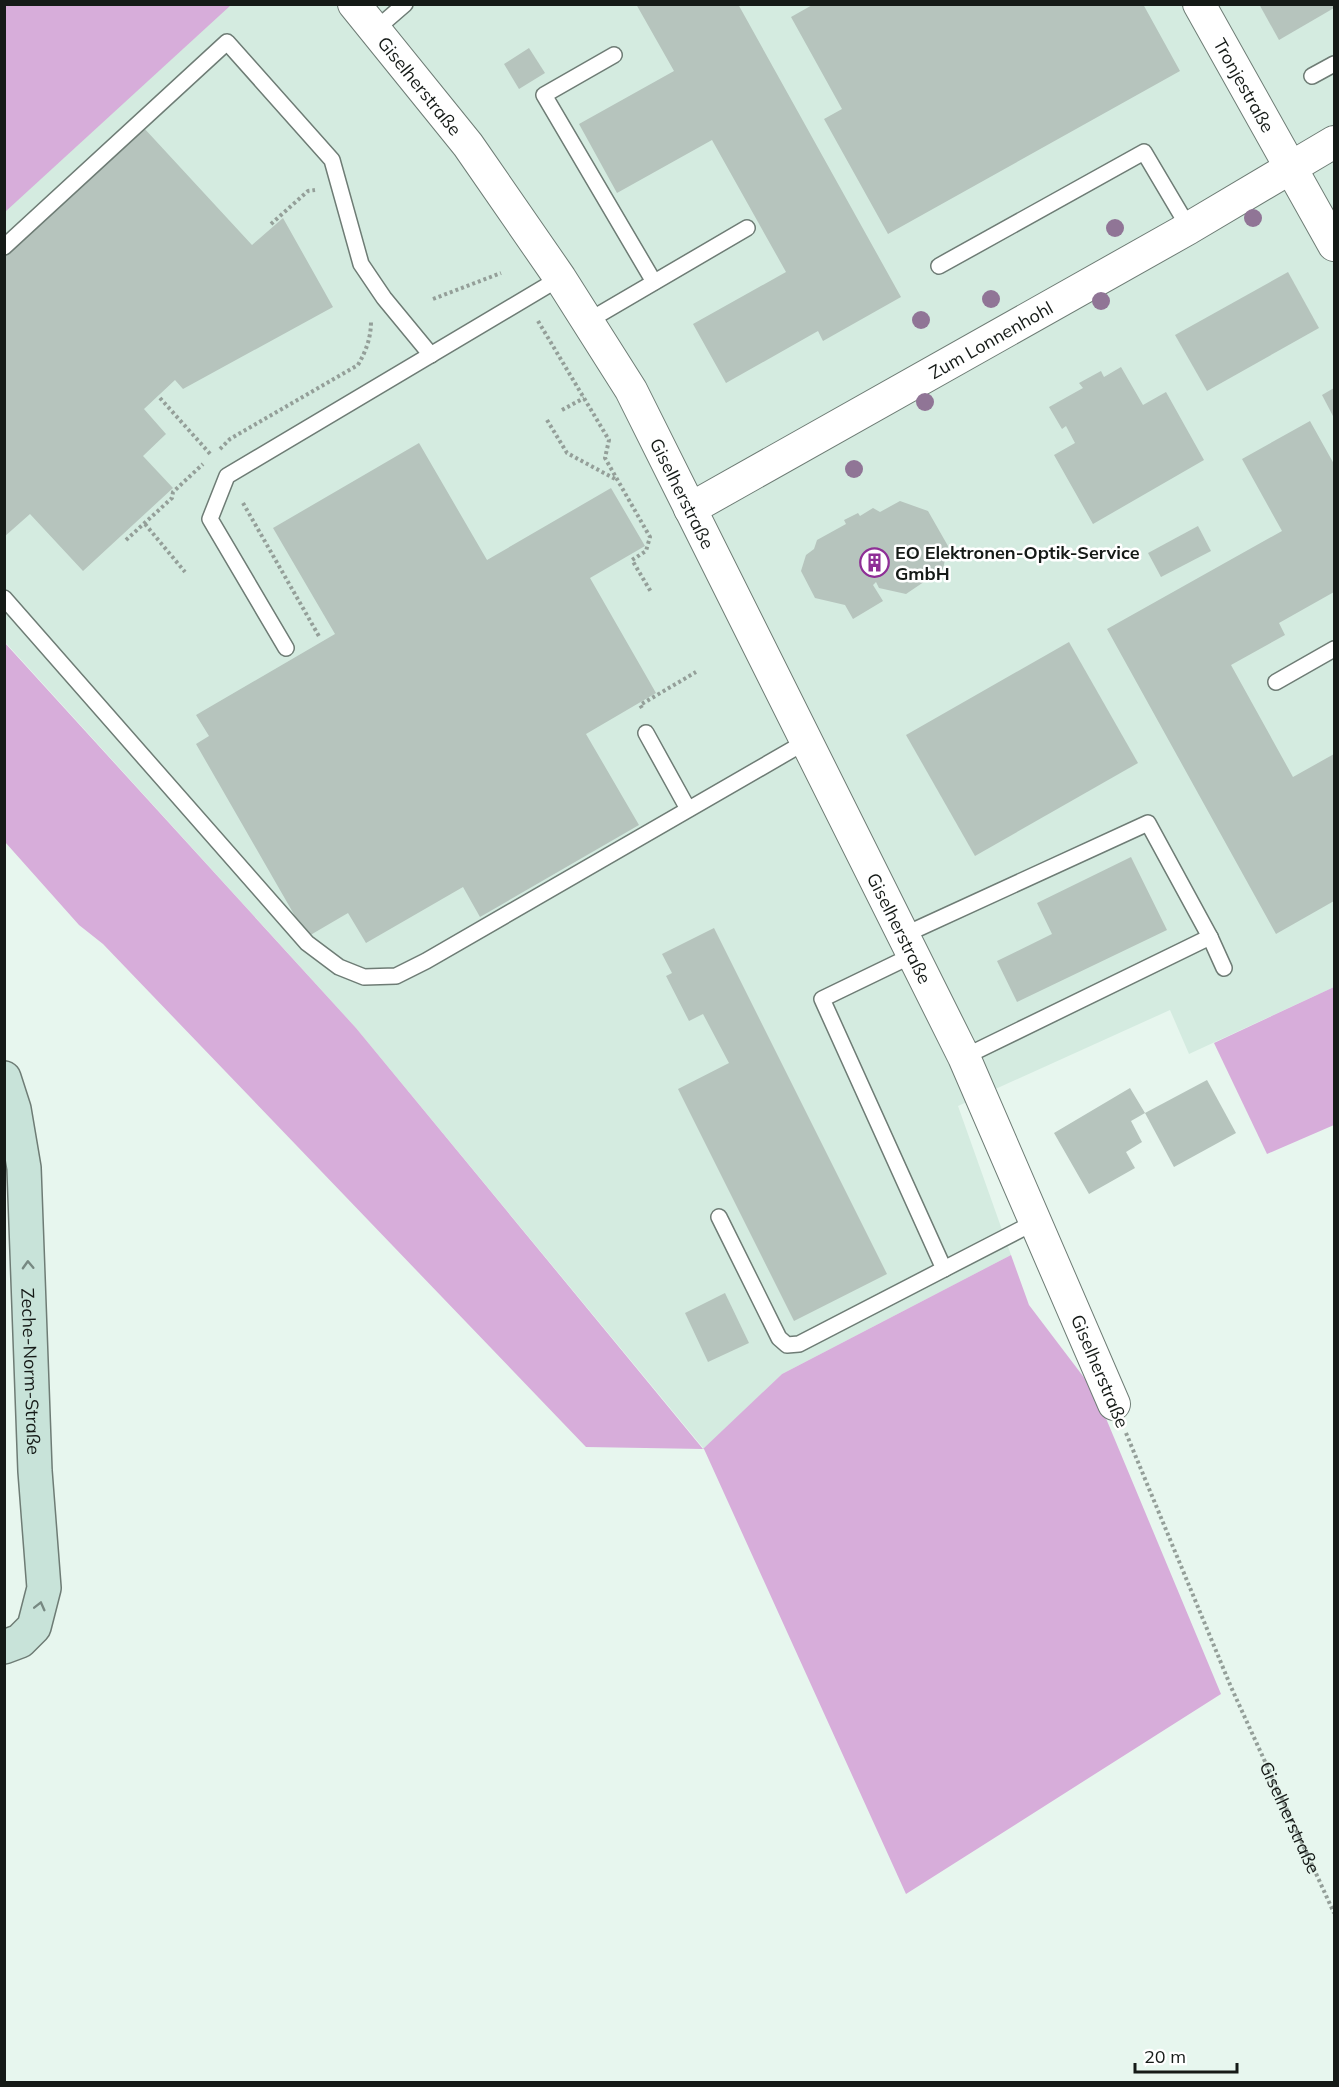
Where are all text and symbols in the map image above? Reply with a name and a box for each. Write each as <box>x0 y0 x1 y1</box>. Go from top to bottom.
street label: Giselherstraße <box>373 31 467 140</box>
street label: Tronjestraße <box>1209 34 1280 136</box>
street label: Zum Lonnenhohl <box>925 296 1057 384</box>
street label: Giselherstraße <box>645 434 720 552</box>
place label: EO Elektronen-Optik-Service GmbH <box>895 541 1140 585</box>
building icon: EO Elektronen-Optik-Service GmbH <box>858 546 890 578</box>
street label: Giselherstraße <box>862 869 937 987</box>
one-way arrow <box>22 1261 34 1270</box>
street label: Zeche-Norm-Straße <box>17 1288 46 1455</box>
street label: Giselherstraße <box>1066 1311 1134 1431</box>
one-way arrow <box>33 1601 46 1611</box>
street label: Giselherstraße <box>1255 1757 1326 1877</box>
scale bar <box>1135 2036 1237 2074</box>
text: 20 m <box>1144 2045 1186 2068</box>

